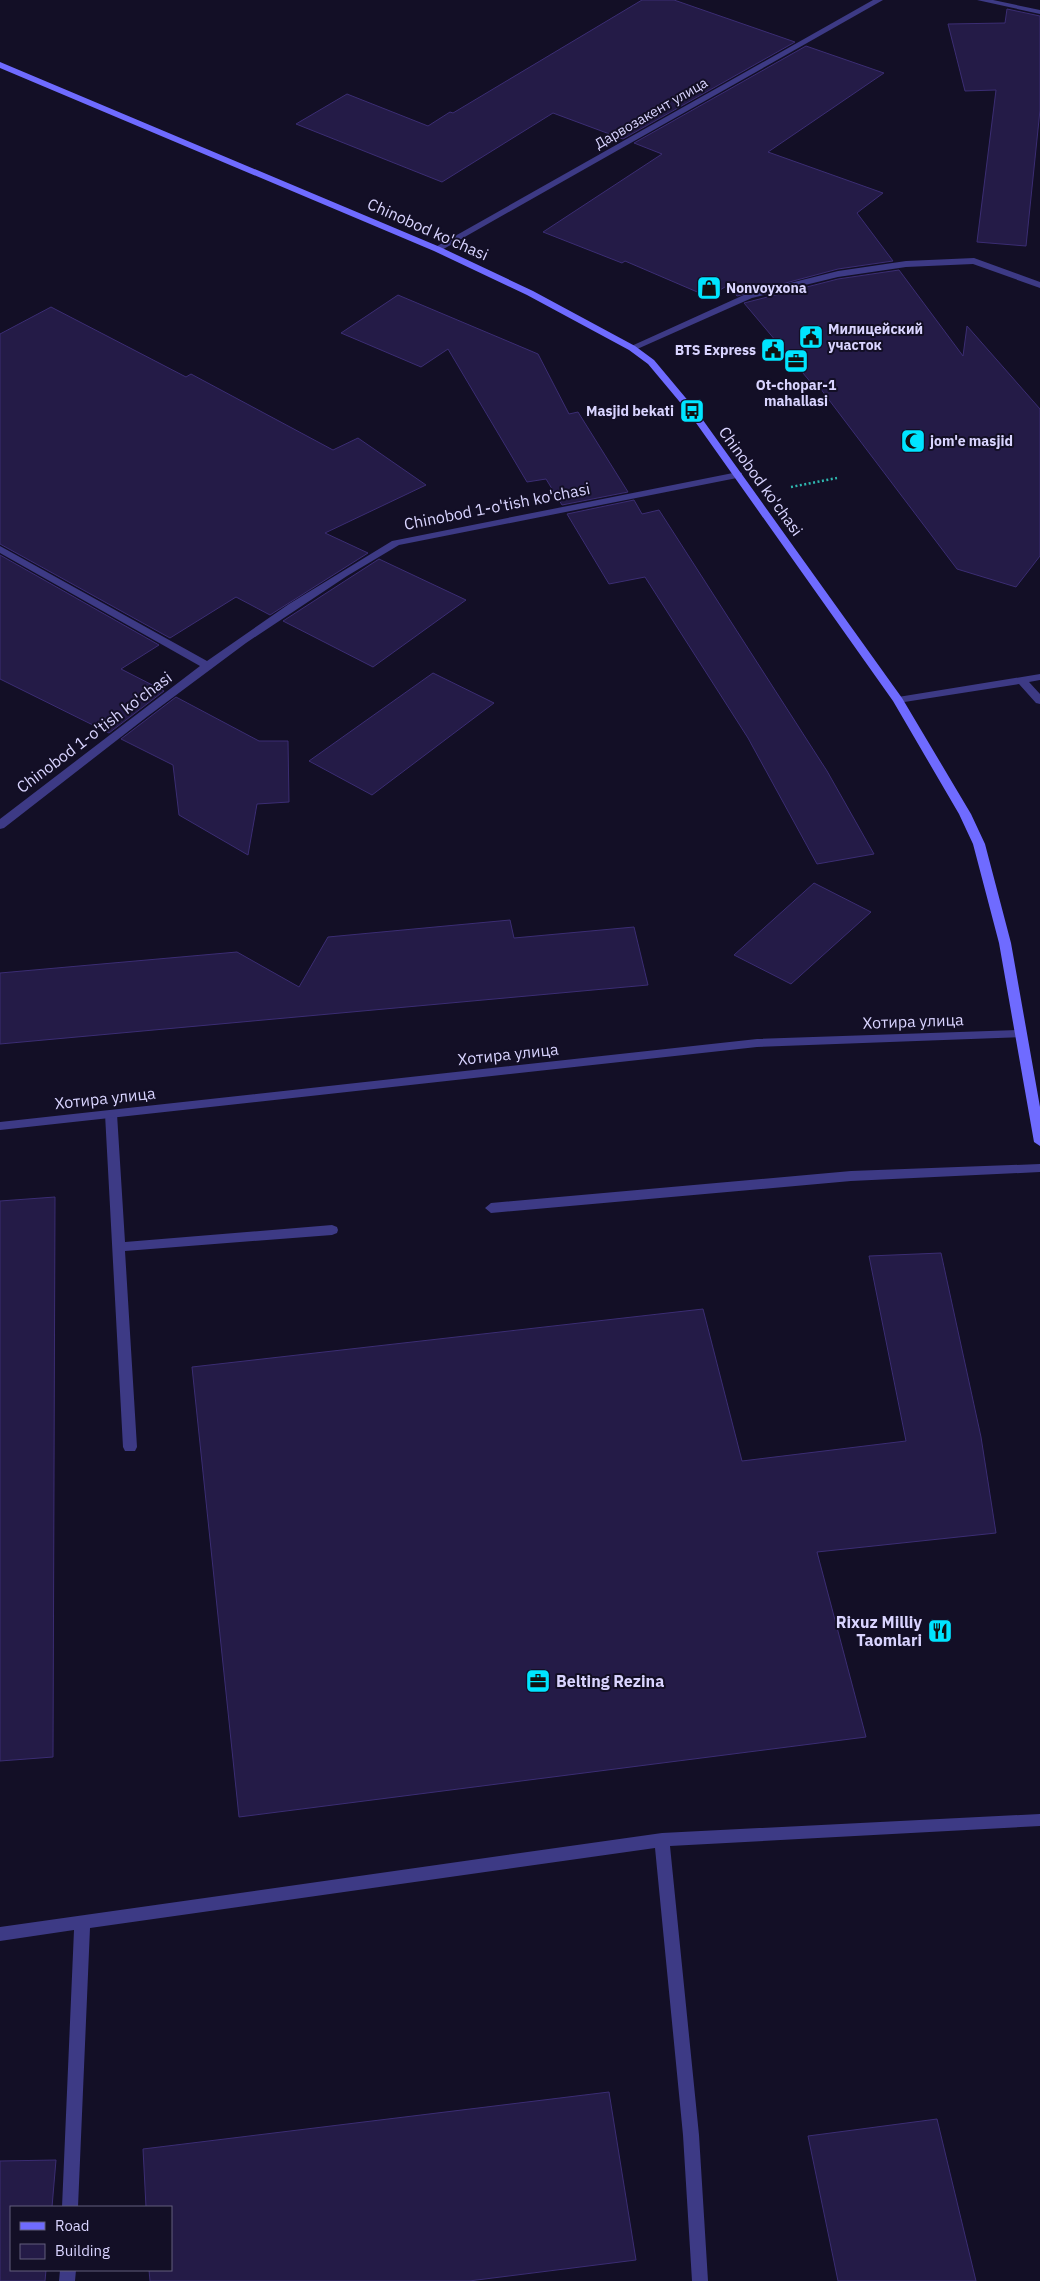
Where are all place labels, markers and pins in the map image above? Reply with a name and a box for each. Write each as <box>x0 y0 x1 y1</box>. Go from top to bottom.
shop icon: Nonvoyxona <box>696 275 722 301</box>
place label: Nonvoyxona <box>726 279 807 297</box>
place label: Милицейский участок <box>828 320 923 354</box>
public building icon: Милицейский участок <box>798 324 824 350</box>
public building icon: BTS Express <box>760 337 786 363</box>
place label: BTS Express <box>675 341 756 359</box>
office icon: Ot-chopar-1 mahallasi <box>783 348 809 374</box>
place label: Ot-chopar-1 mahallasi <box>756 376 837 410</box>
bus stop icon: Masjid bekati <box>679 398 705 424</box>
place label: Masjid bekati <box>586 402 674 420</box>
mosque icon: jom'e masjid <box>900 428 926 454</box>
place label: jom'e masjid <box>929 432 1013 450</box>
place label: Rixuz Milliy Taomlari <box>836 1612 922 1650</box>
restaurant icon: Rixuz Milliy Taomlari <box>927 1618 953 1644</box>
office icon: Belting Rezina <box>525 1668 551 1694</box>
place label: Belting Rezina <box>556 1671 664 1691</box>

